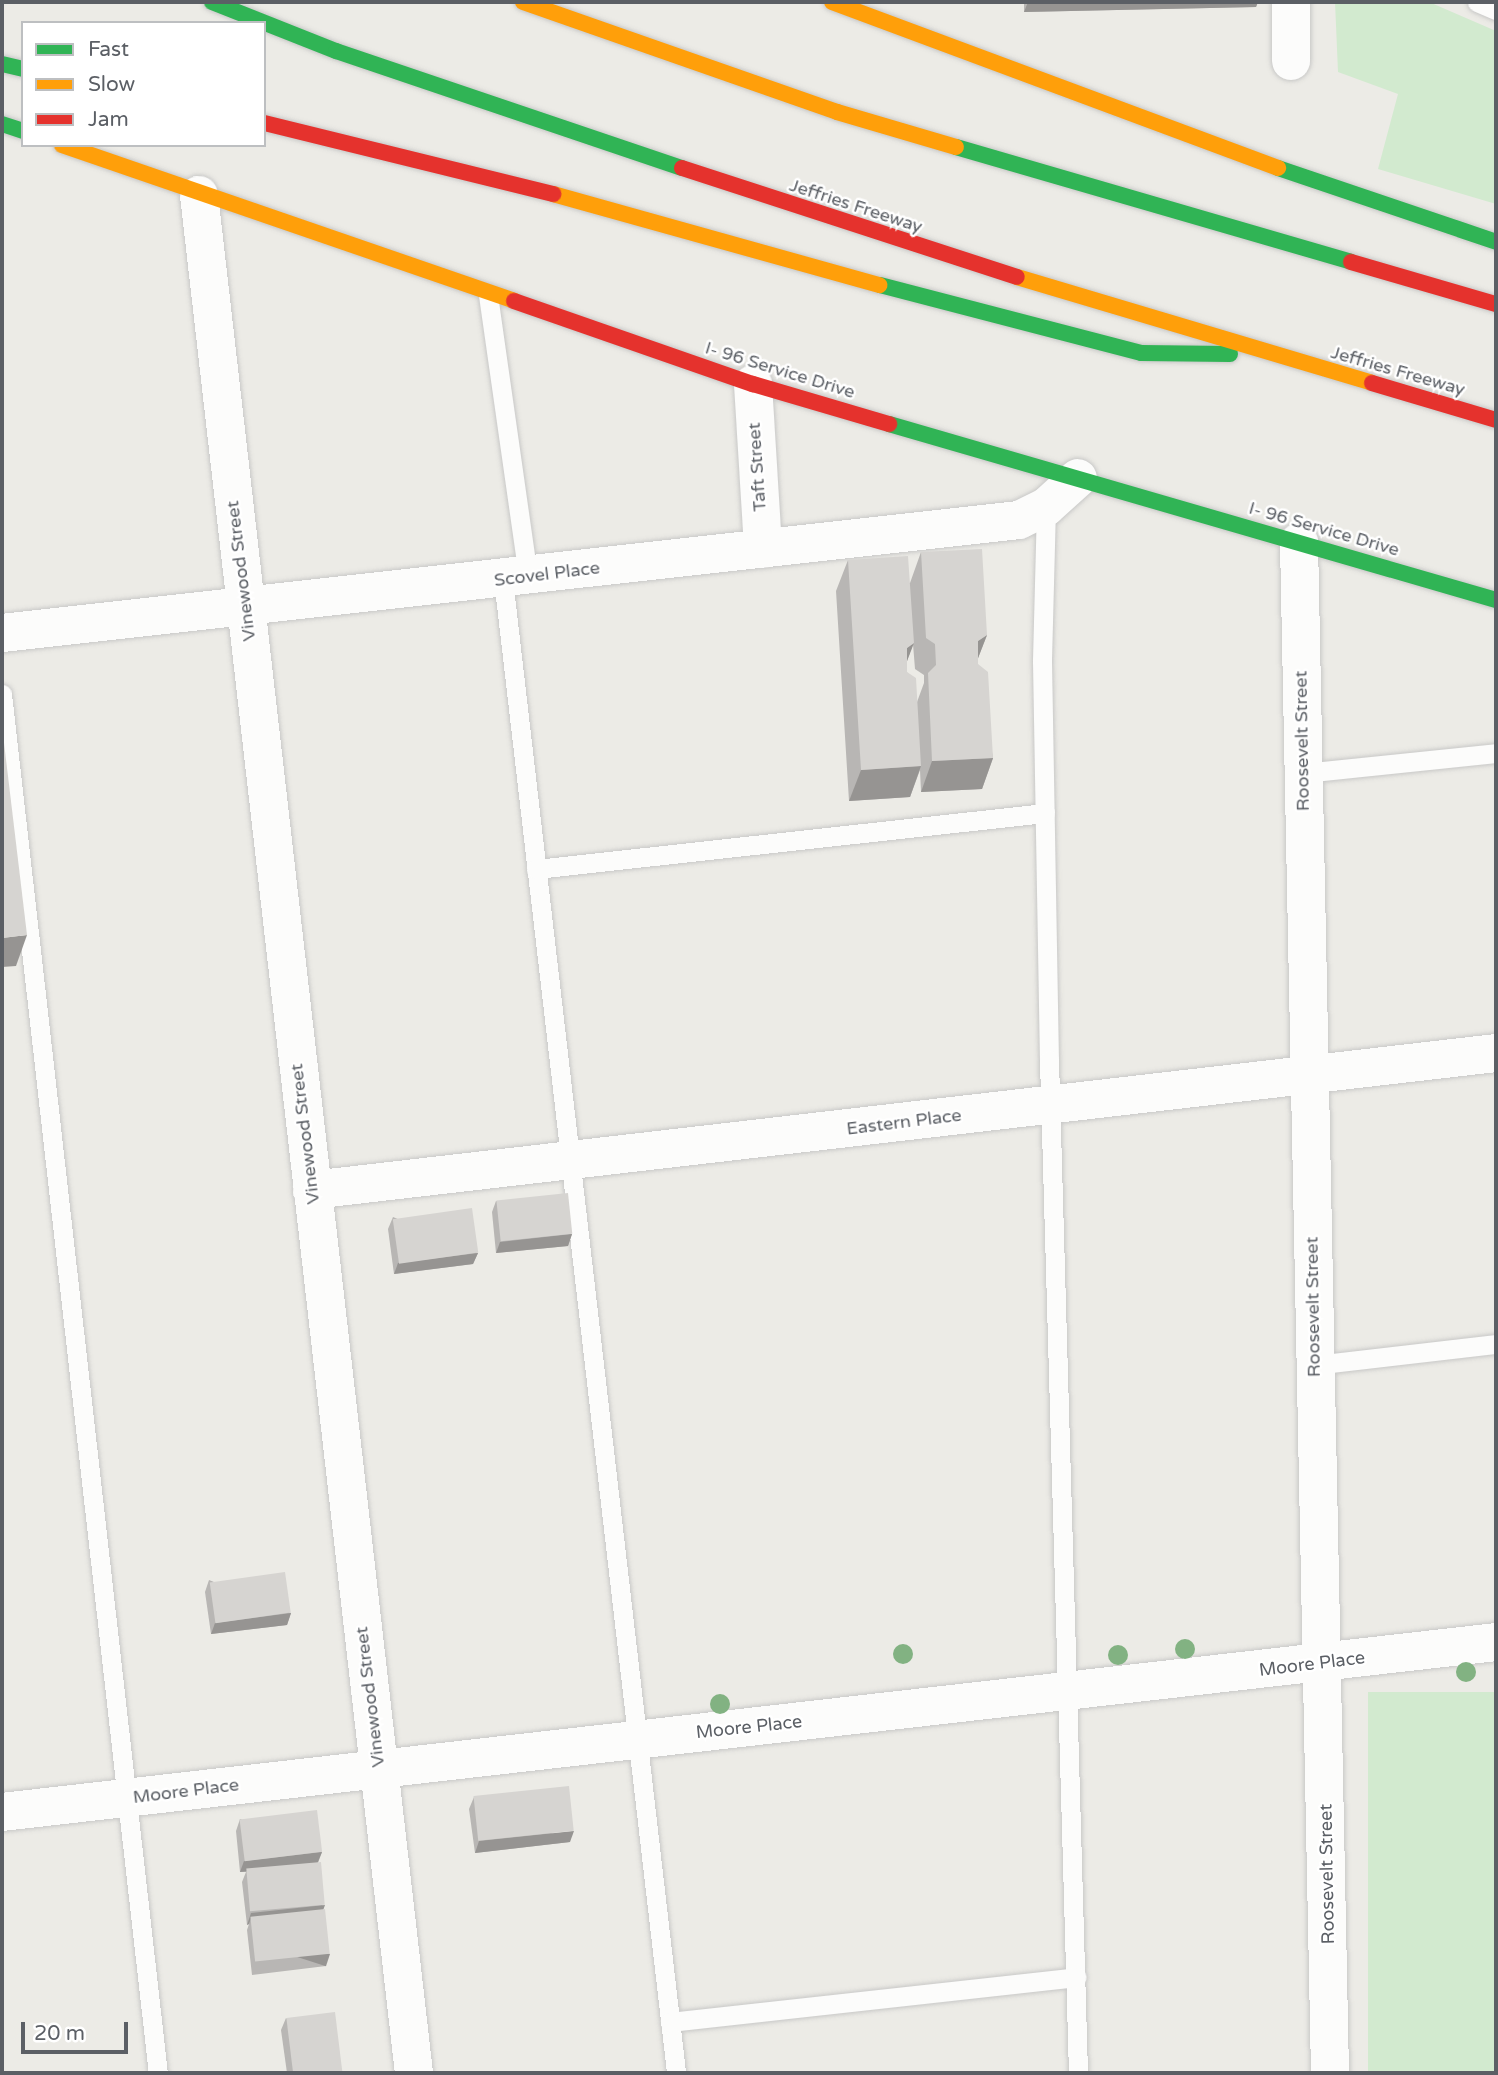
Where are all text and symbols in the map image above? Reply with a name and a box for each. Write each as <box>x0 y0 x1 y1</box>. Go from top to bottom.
legend <box>21 21 266 147</box>
text: Fast <box>88 37 129 62</box>
text: Slow <box>88 72 135 97</box>
text: Jam <box>88 107 129 132</box>
street label: Jeffries Freeway <box>787 174 925 238</box>
street label: I- 96 Service Drive <box>703 337 857 403</box>
street label: Jeffries Freeway <box>1328 342 1468 400</box>
street label: Taft Street <box>743 422 771 512</box>
street label: I- 96 Service Drive <box>1246 497 1402 561</box>
street label: Vinewood Street <box>222 500 260 642</box>
street label: Scovel Place <box>493 557 601 591</box>
street label: Roosevelt Street <box>1290 671 1314 811</box>
street label: Vinewood Street <box>286 1063 324 1205</box>
street label: Eastern Place <box>845 1104 963 1140</box>
street label: Roosevelt Street <box>1301 1237 1325 1377</box>
street label: Vinewood Street <box>351 1626 389 1768</box>
street label: Moore Place <box>1258 1647 1366 1681</box>
street label: Moore Place <box>695 1711 803 1743</box>
street label: Moore Place <box>132 1774 240 1808</box>
street label: Roosevelt Street <box>1315 1804 1339 1944</box>
scale bar <box>24 2008 131 2052</box>
text: 20 m <box>34 2021 85 2046</box>

